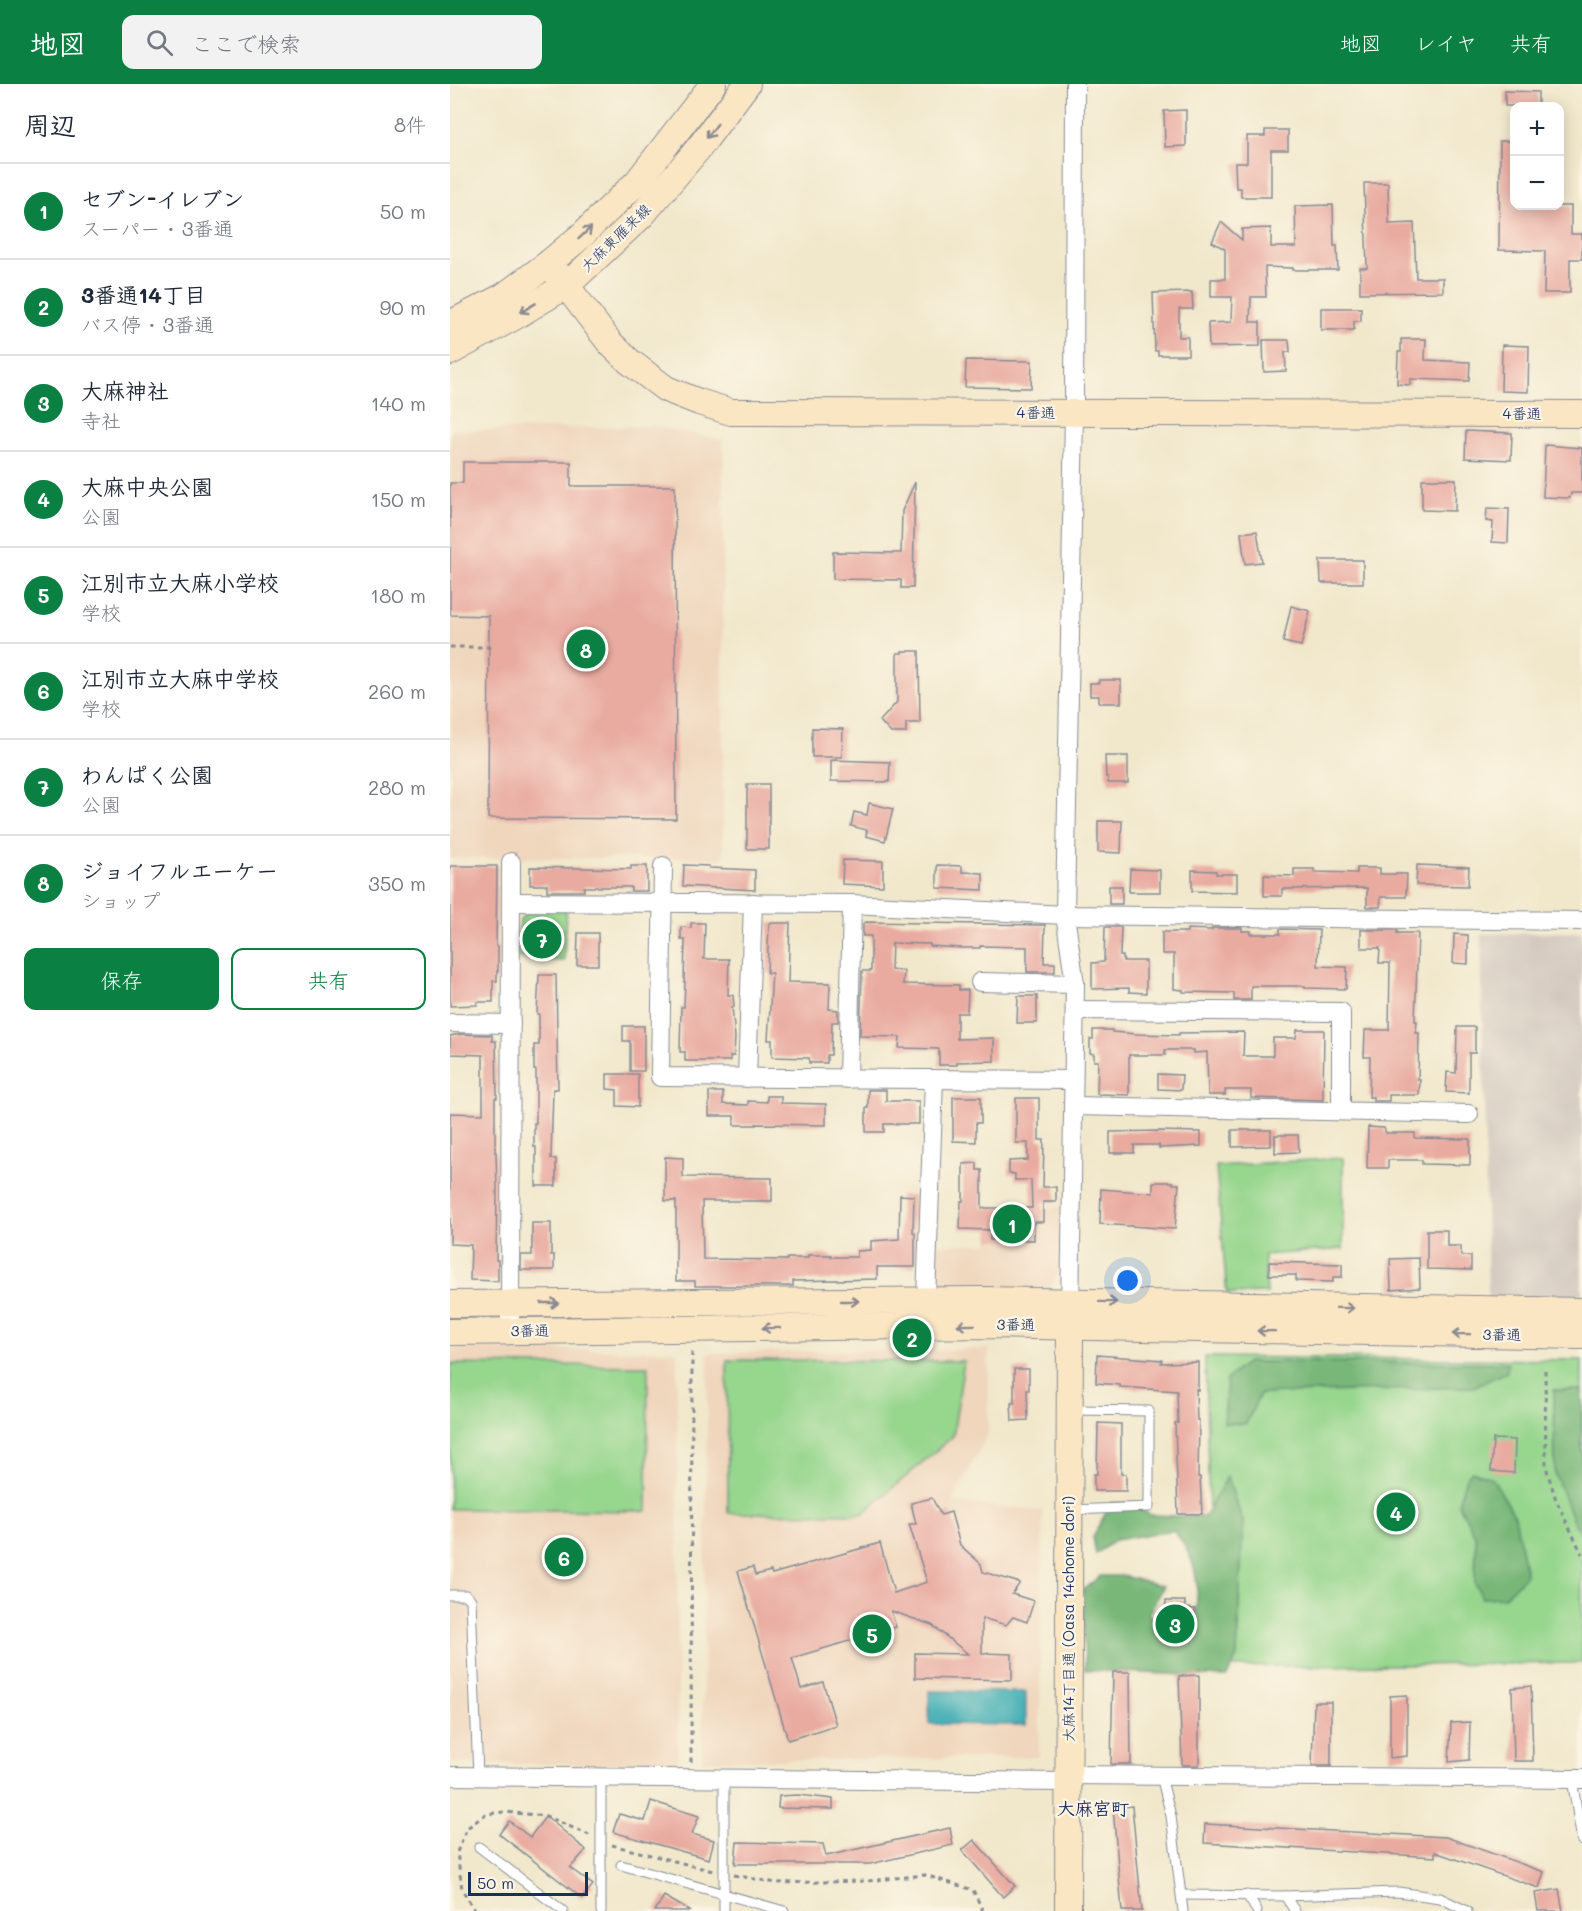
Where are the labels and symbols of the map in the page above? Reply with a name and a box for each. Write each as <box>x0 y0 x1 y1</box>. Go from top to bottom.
one-way arrow <box>706 122 718 138</box>
street label: 大麻東雁来線 <box>576 199 655 276</box>
one-way arrow <box>577 226 592 240</box>
one-way arrow <box>520 303 537 315</box>
street label: 4番通 <box>1017 402 1055 422</box>
street label: 4番通 <box>1503 403 1541 423</box>
pin: 8 <box>566 626 606 672</box>
pin: 7 <box>522 916 562 962</box>
pin: 1 <box>992 1202 1032 1246</box>
your location <box>1113 1266 1142 1295</box>
one-way arrow <box>840 1295 860 1307</box>
one-way arrow <box>540 1297 560 1309</box>
one-way arrow <box>1098 1297 1118 1308</box>
one-way arrow <box>1335 1302 1355 1313</box>
street label: 3番通 <box>996 1314 1036 1334</box>
pin: 2 <box>892 1316 932 1360</box>
one-way arrow <box>956 1319 976 1331</box>
street label: 3番通 <box>510 1320 550 1340</box>
one-way arrow <box>761 1322 781 1333</box>
street label: 3番通 <box>1482 1324 1522 1344</box>
one-way arrow <box>1256 1325 1276 1336</box>
one-way arrow <box>1451 1329 1471 1340</box>
pin: 4 <box>1376 1490 1416 1534</box>
street label: 大麻14丁目通 (Oasa 14chome dori) <box>1058 1496 1078 1742</box>
pin: 6 <box>544 1534 584 1580</box>
pin: 3 <box>1156 1602 1194 1646</box>
pin: 5 <box>852 1612 892 1656</box>
district label: 大麻宮町 <box>1057 1796 1129 1820</box>
scale bar <box>468 1869 588 1896</box>

